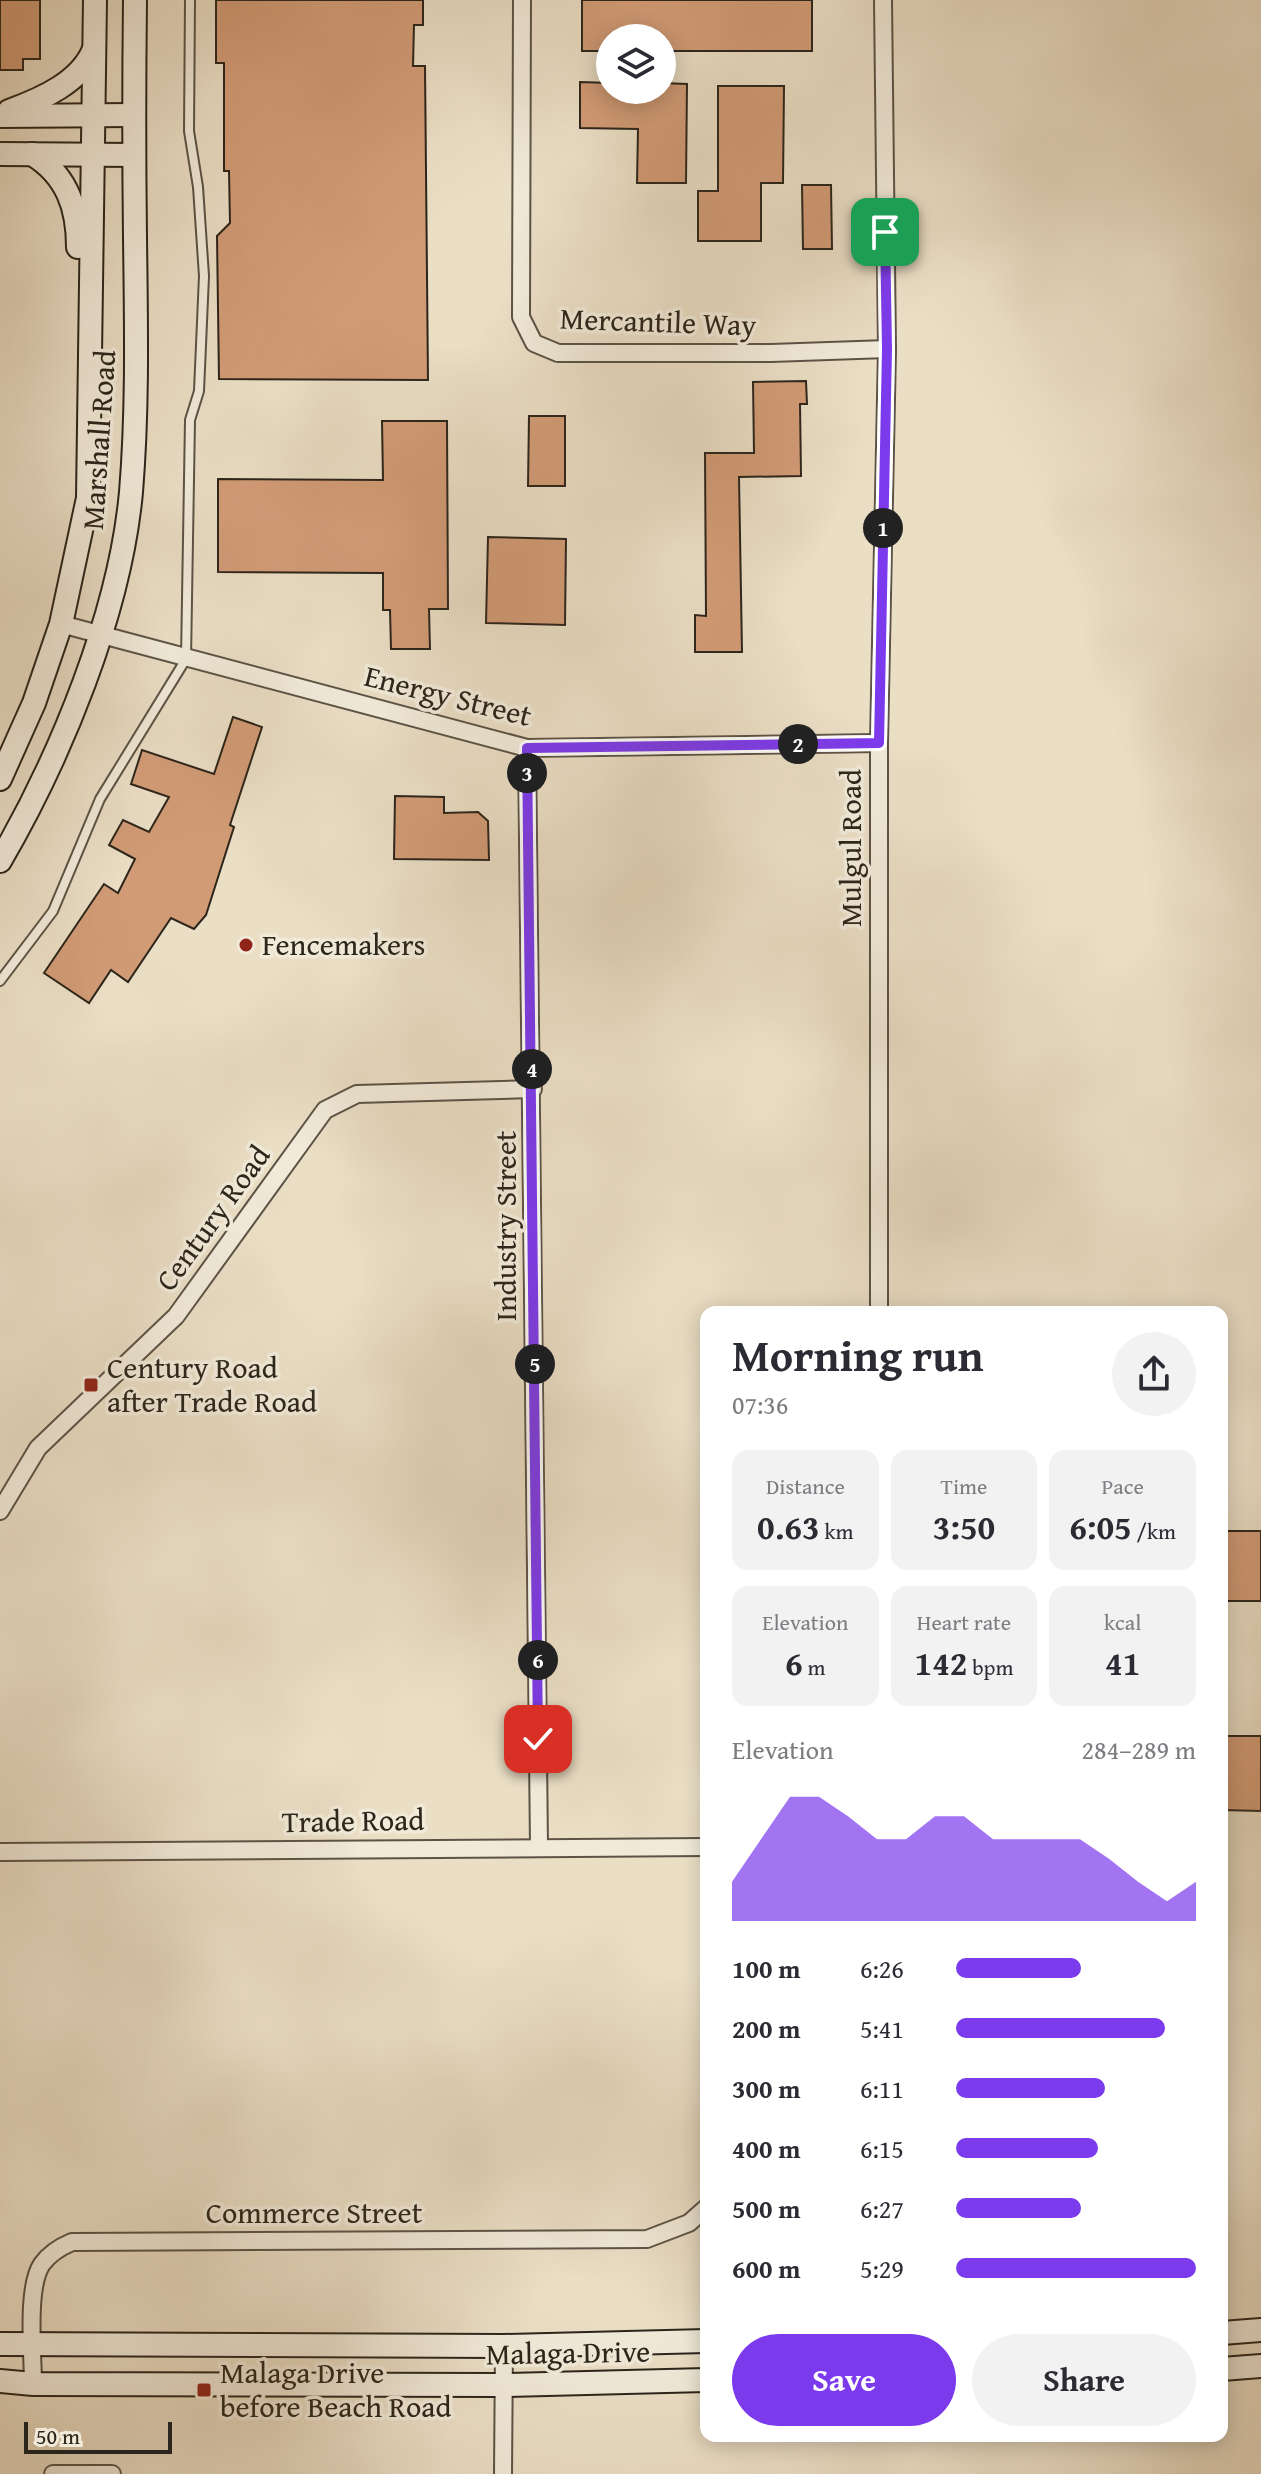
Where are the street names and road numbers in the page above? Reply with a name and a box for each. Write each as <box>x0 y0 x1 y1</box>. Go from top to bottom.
street label: Mercantile Way <box>559 296 757 346</box>
street label: Marshall Road <box>70 348 126 531</box>
street label: Energy Street <box>360 653 537 737</box>
street label: Mulgul Road <box>828 769 872 927</box>
street label: Industry Street <box>483 1130 527 1321</box>
street label: Century Road <box>144 1135 280 1299</box>
street label: Trade Road <box>281 1797 425 1843</box>
street label: Commerce Street <box>206 2190 423 2234</box>
street label: Malaga Drive <box>485 2329 651 2375</box>

